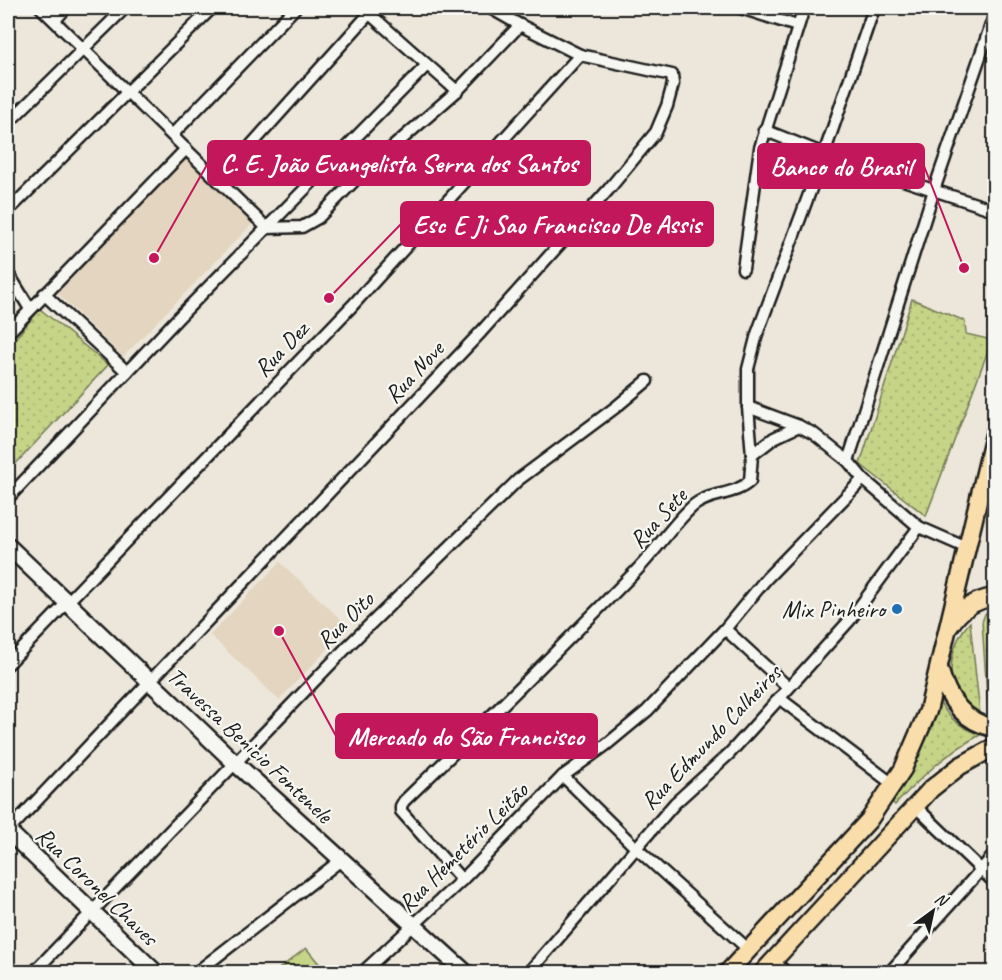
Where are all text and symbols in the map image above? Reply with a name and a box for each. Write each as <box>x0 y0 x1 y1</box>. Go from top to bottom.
callout: C. E. João Evangelista Serra dos Santos <box>208 141 590 185</box>
callout: Banco do Brasil <box>758 144 924 188</box>
text: C. E. João Evangelista Serra dos Santos <box>220 147 580 180</box>
text: Banco do Brasil <box>770 150 917 183</box>
callout: Esc E Ji Sao Francisco De Assis <box>401 202 713 246</box>
text: Esc E Ji Sao Francisco De Assis <box>413 208 704 241</box>
street label: Rua Dez <box>247 313 316 383</box>
street label: Rua Nove <box>378 333 452 409</box>
street label: Rua Sete <box>623 480 695 554</box>
street label: Rua Oito <box>310 584 381 655</box>
place label: Mix Pinheiro <box>782 594 888 624</box>
marker: Mix Pinheiro <box>890 602 904 616</box>
street label: Rua Edmundo Calheiros <box>634 657 789 816</box>
street label: Travessa Benicio Fontenele <box>161 661 341 831</box>
callout: Mercado do São Francisco <box>336 714 597 758</box>
text: Mercado do São Francisco <box>348 720 586 753</box>
street label: Rua Hemetério Leitão <box>392 775 535 918</box>
street label: Rua Coronel Chaves <box>30 820 166 953</box>
north arrow <box>903 881 963 941</box>
text: N <box>931 888 953 912</box>

